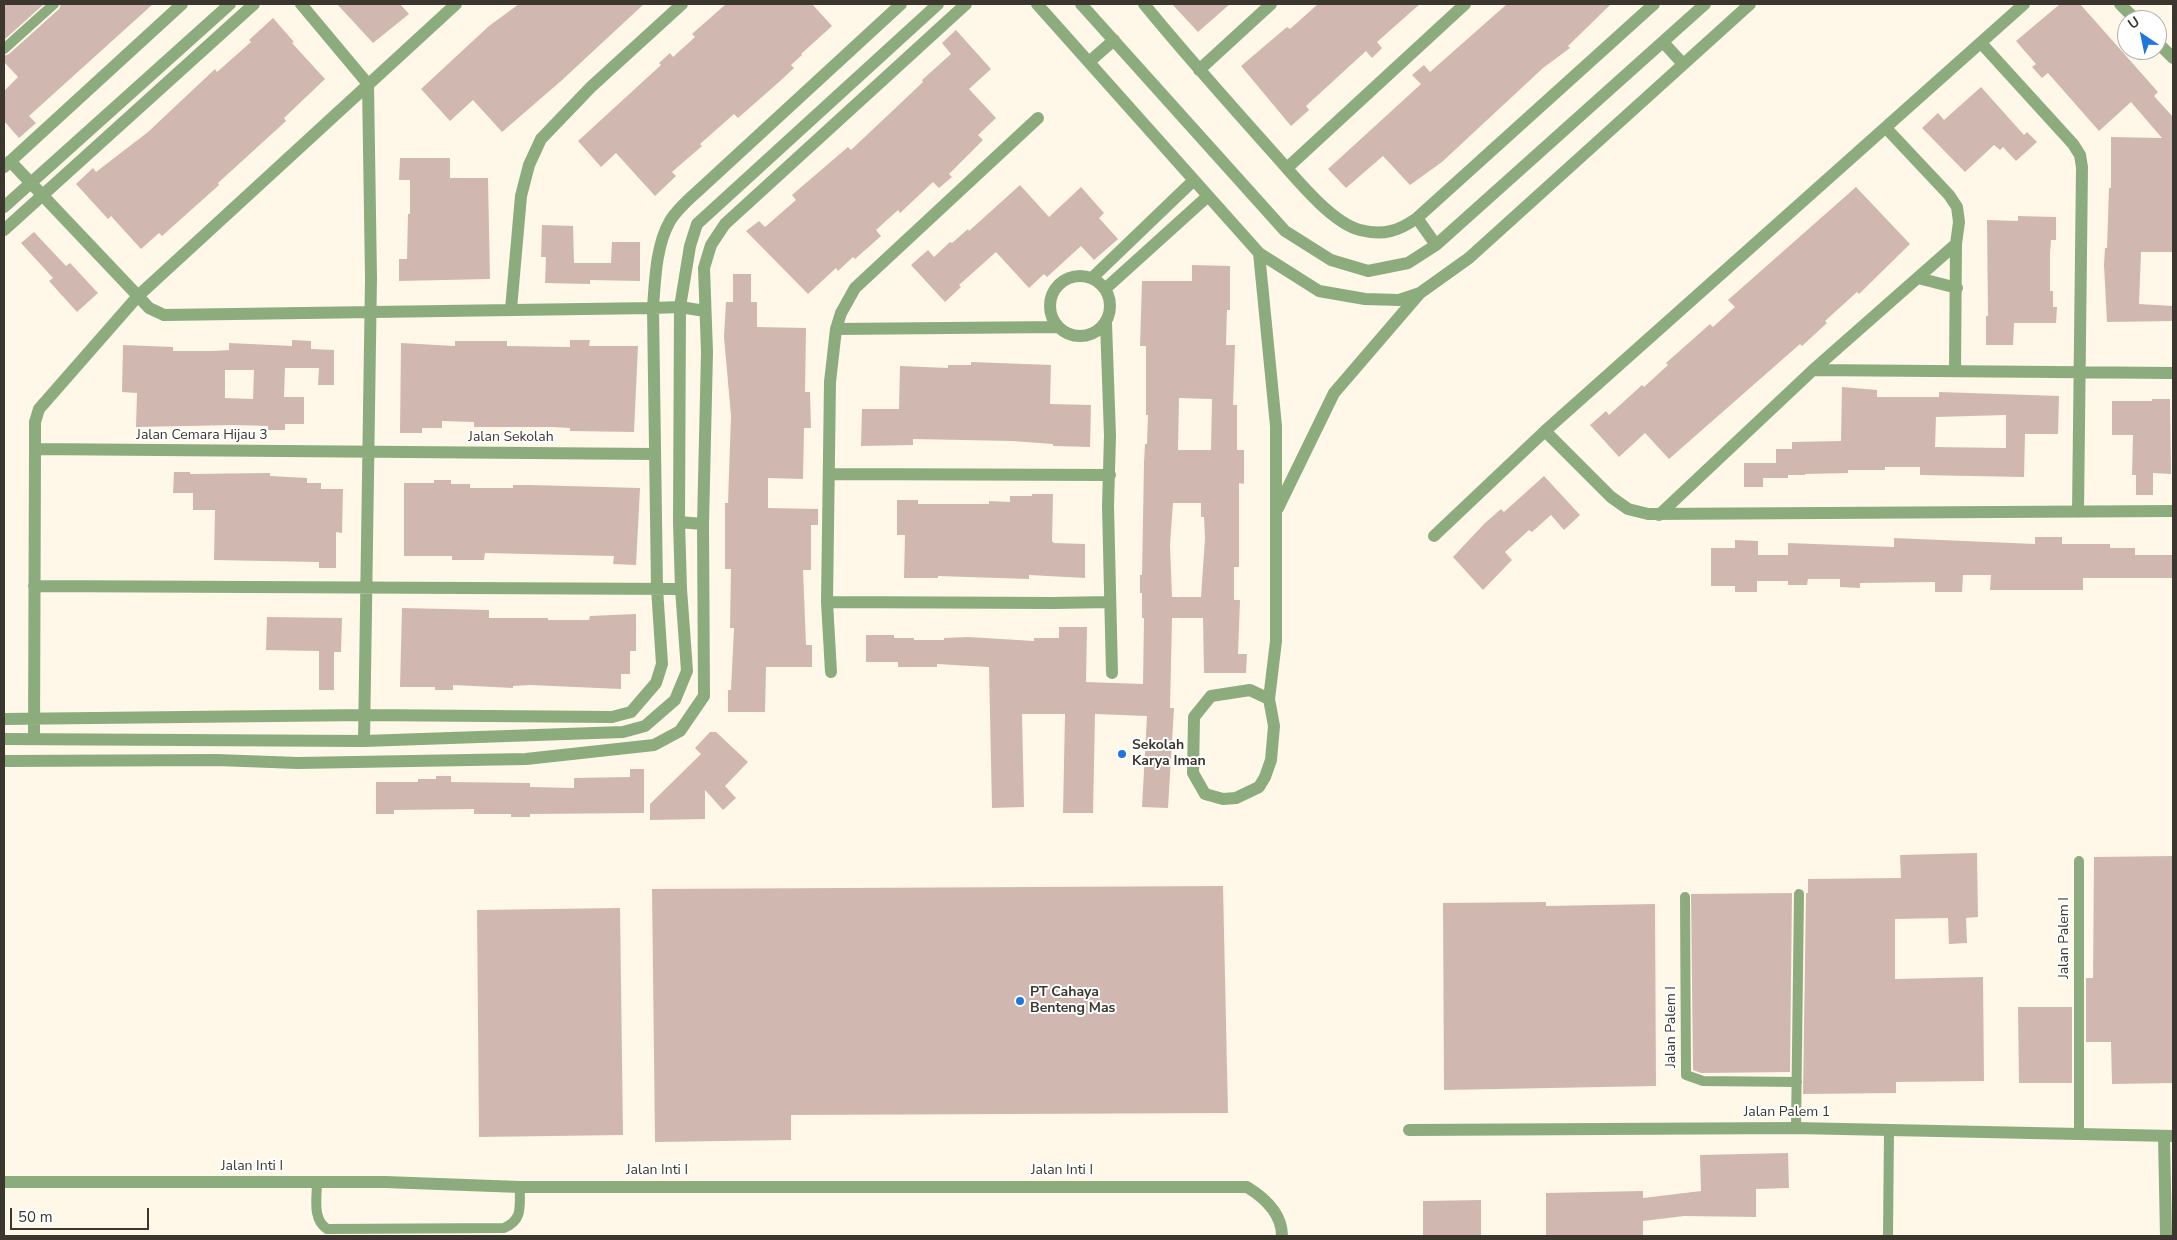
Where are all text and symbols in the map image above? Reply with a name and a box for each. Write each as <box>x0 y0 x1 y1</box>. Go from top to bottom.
north arrow <box>2117 10 2167 60</box>
text: U <box>2124 12 2143 34</box>
street label: Jalan Cemara Hijau 3 <box>136 428 268 444</box>
street label: Jalan Sekolah <box>468 430 554 446</box>
place label: Sekolah Karya Iman <box>1132 738 1206 770</box>
marker: Sekolah Karya Iman <box>1116 748 1128 760</box>
street label: Jalan Palem I <box>2057 897 2073 979</box>
place label: PT Cahaya Benteng Mas <box>1030 985 1115 1018</box>
street label: Jalan Palem I <box>1664 986 1680 1068</box>
marker: PT Cahaya Benteng Mas <box>1014 995 1026 1007</box>
street label: Jalan Palem 1 <box>1744 1105 1830 1121</box>
street label: Jalan Inti I <box>221 1159 283 1175</box>
street label: Jalan Inti I <box>626 1163 688 1179</box>
street label: Jalan Inti I <box>1031 1163 1093 1179</box>
scale bar <box>12 1198 151 1230</box>
text: 50 m <box>18 1207 53 1227</box>

